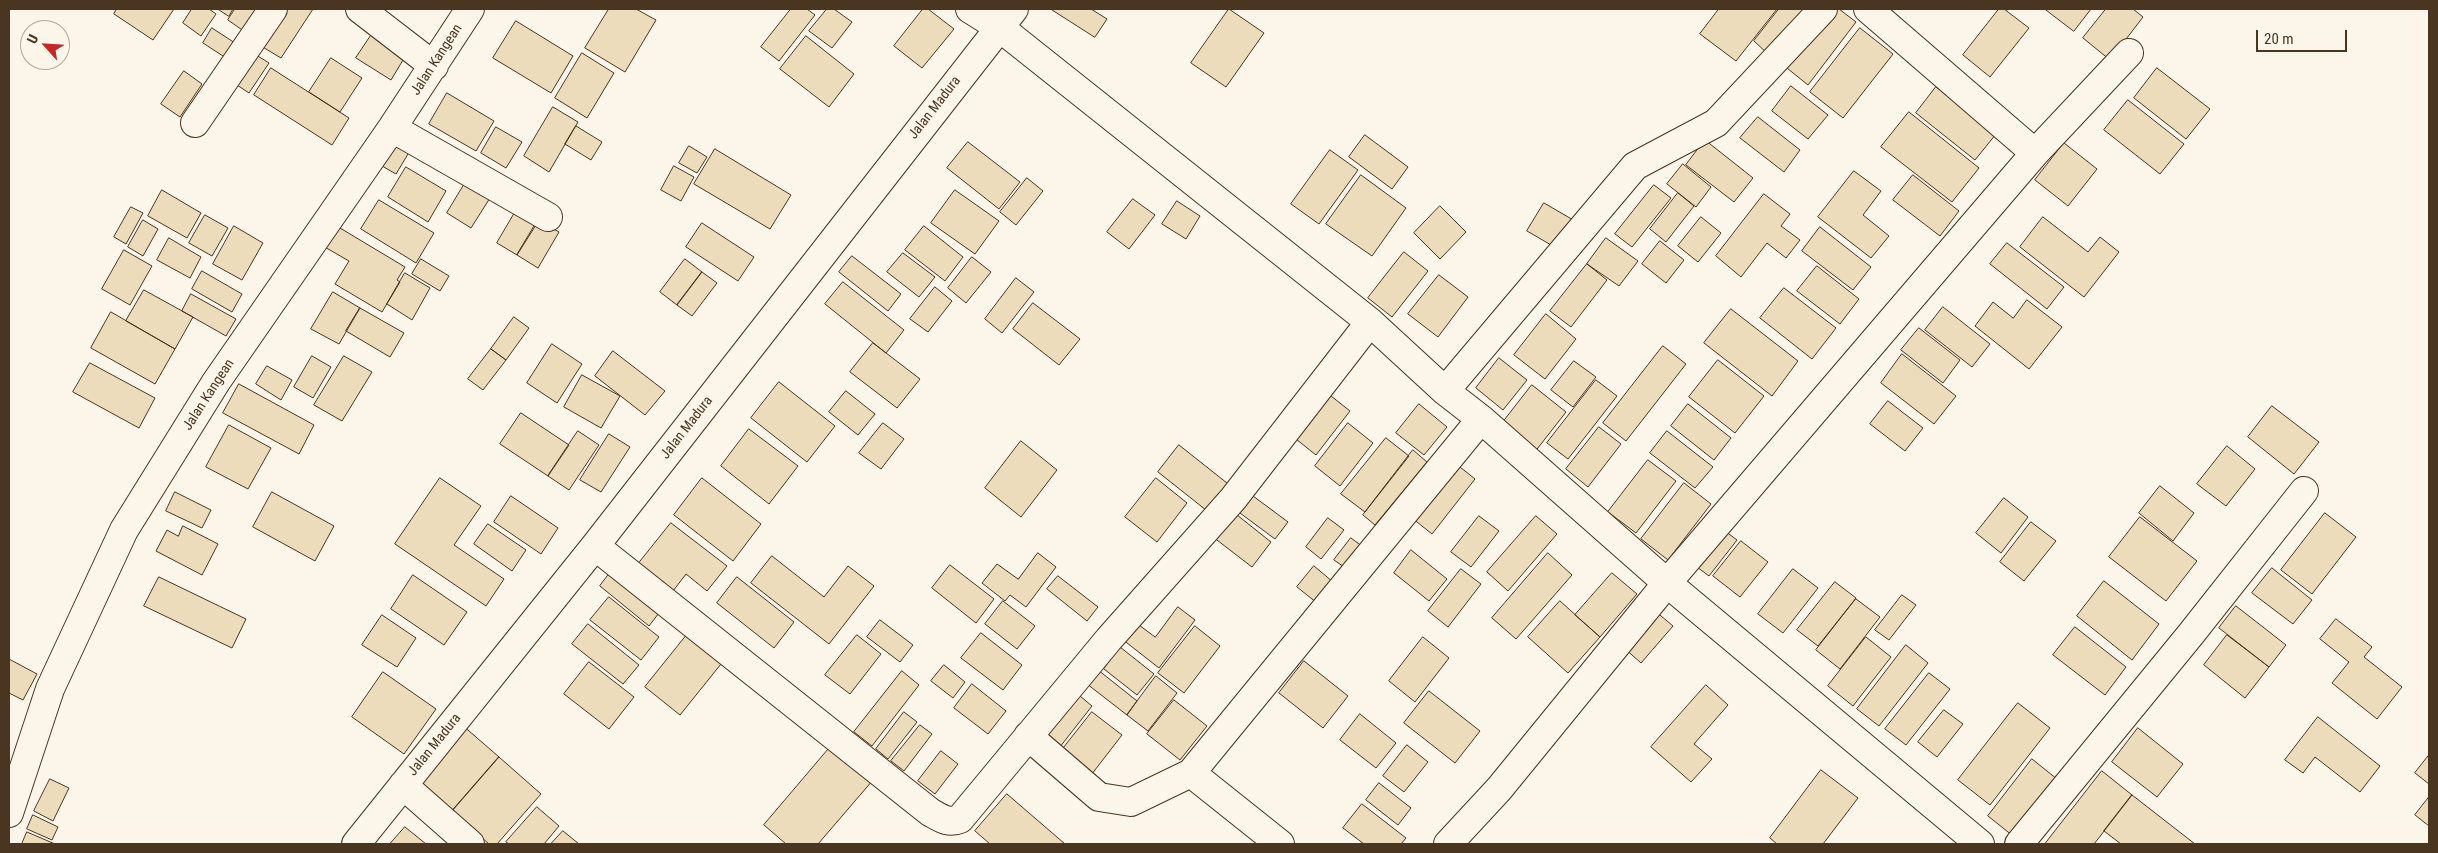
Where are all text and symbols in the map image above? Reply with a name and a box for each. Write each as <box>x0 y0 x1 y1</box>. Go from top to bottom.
north arrow <box>20 20 70 70</box>
scale bar <box>2258 20 2349 52</box>
street label: Jalan Kangean <box>408 21 466 99</box>
text: 20 m <box>2264 30 2294 48</box>
text: U <box>23 32 41 46</box>
street label: Jalan Madura <box>905 73 965 143</box>
street label: Jalan Kangean <box>180 356 238 434</box>
street label: Jalan Madura <box>657 393 717 463</box>
street label: Jalan Madura <box>405 711 465 779</box>

